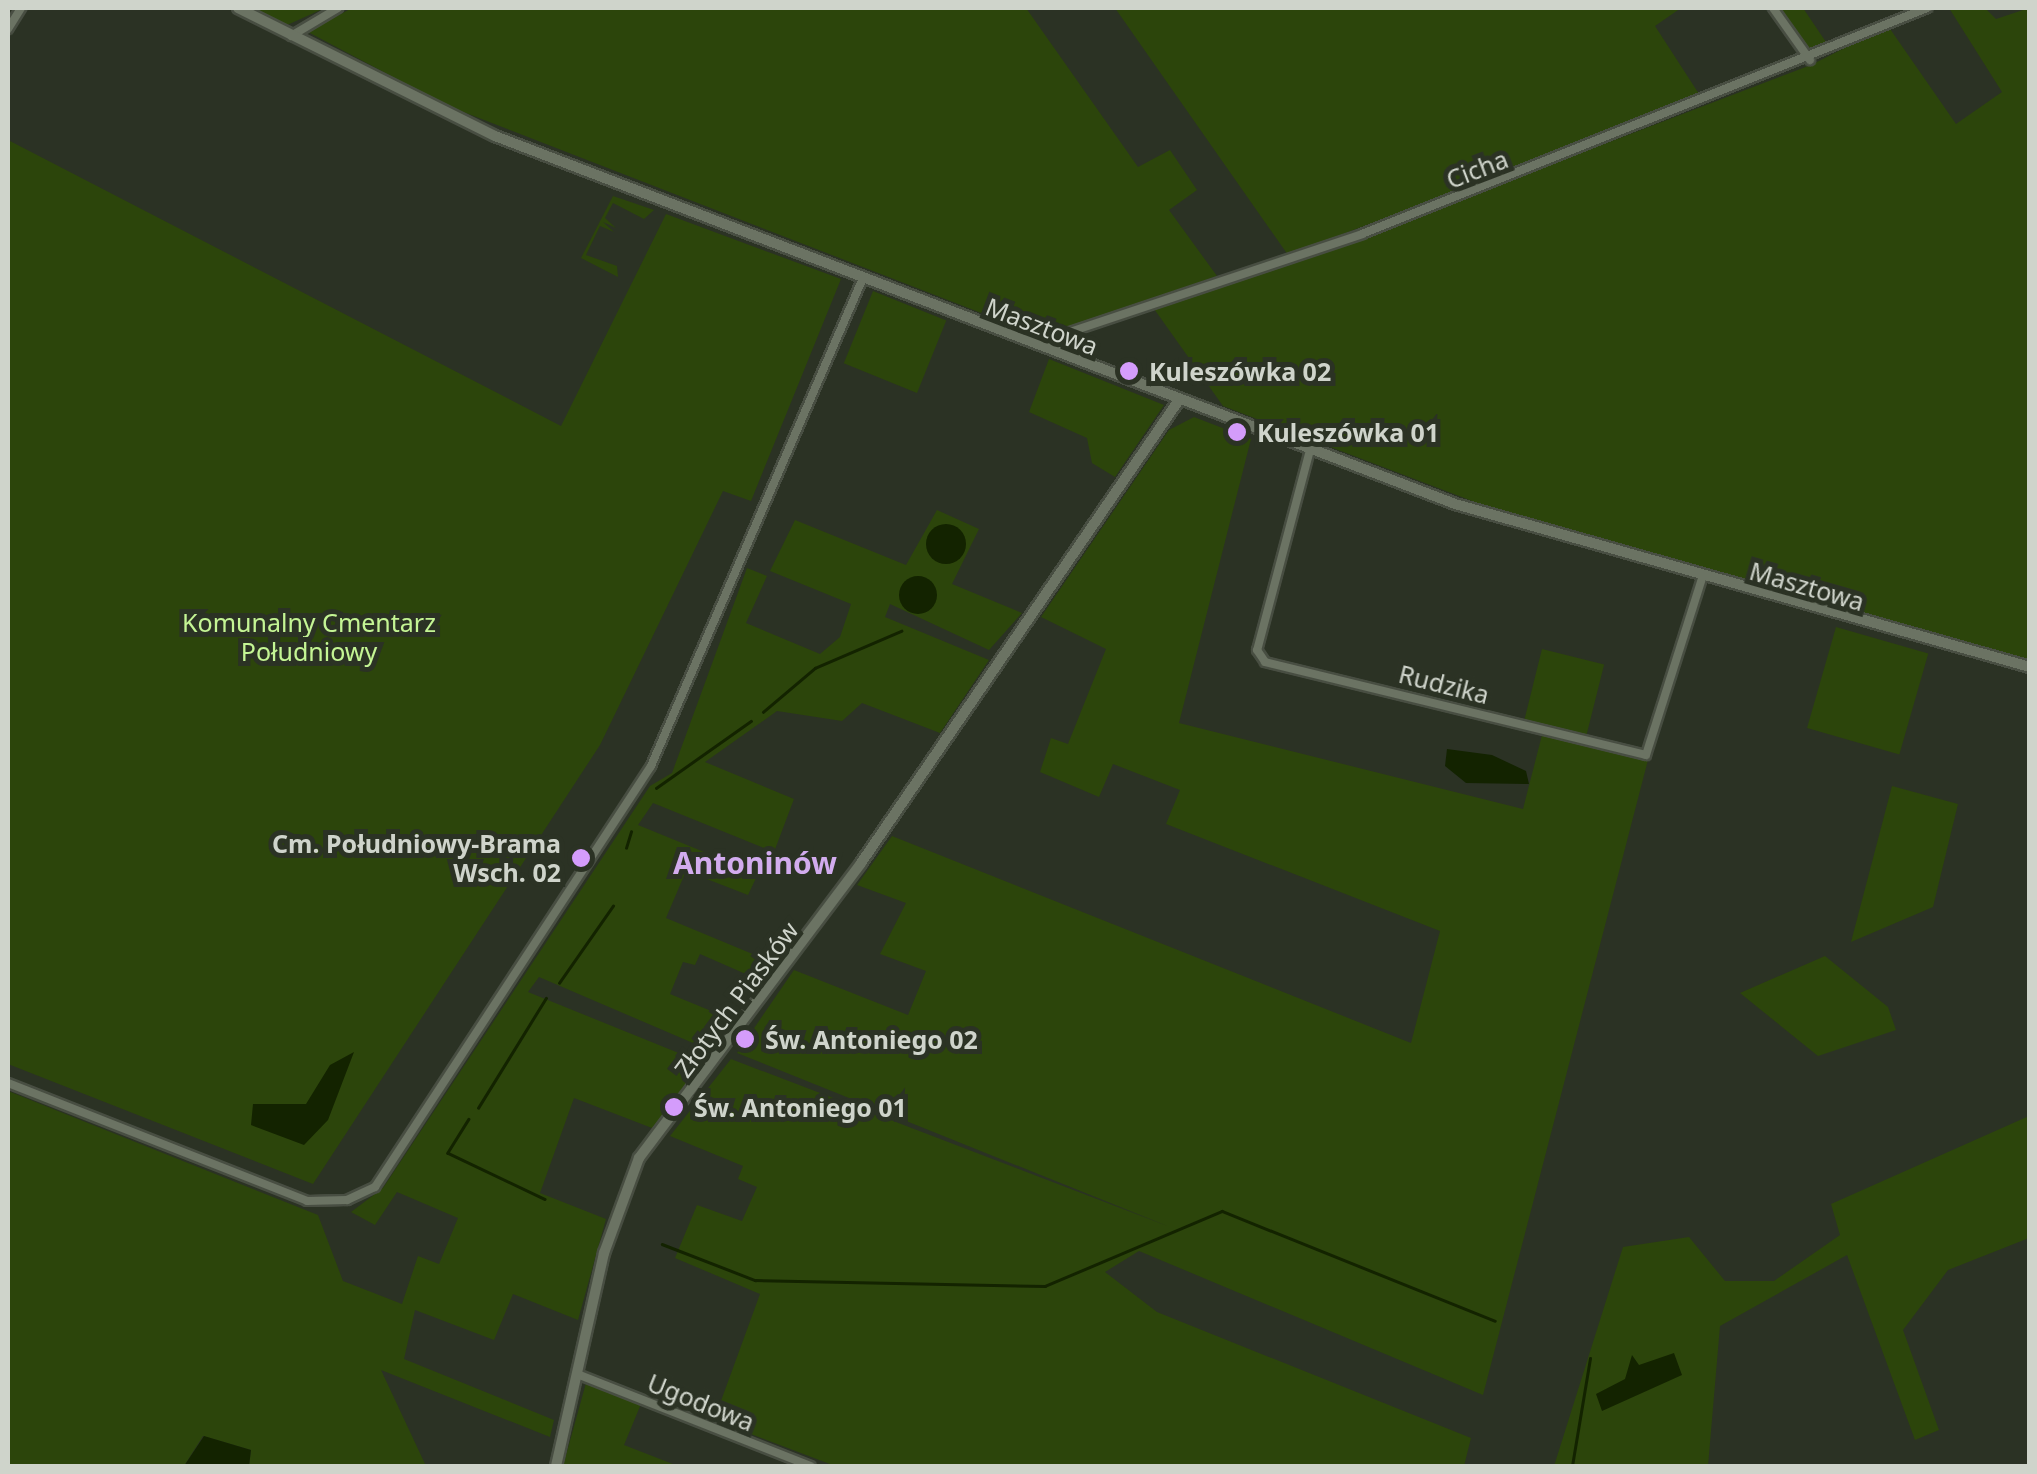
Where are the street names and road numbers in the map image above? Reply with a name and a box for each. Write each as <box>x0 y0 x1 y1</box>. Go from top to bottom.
street label: Cicha <box>1442 144 1512 194</box>
street label: Masztowa <box>982 291 1102 361</box>
street label: Masztowa <box>1746 555 1868 617</box>
street label: Rudzika <box>1396 658 1492 710</box>
street label: Złotych Piasków <box>668 915 804 1083</box>
street label: Ugodowa <box>643 1367 759 1437</box>

